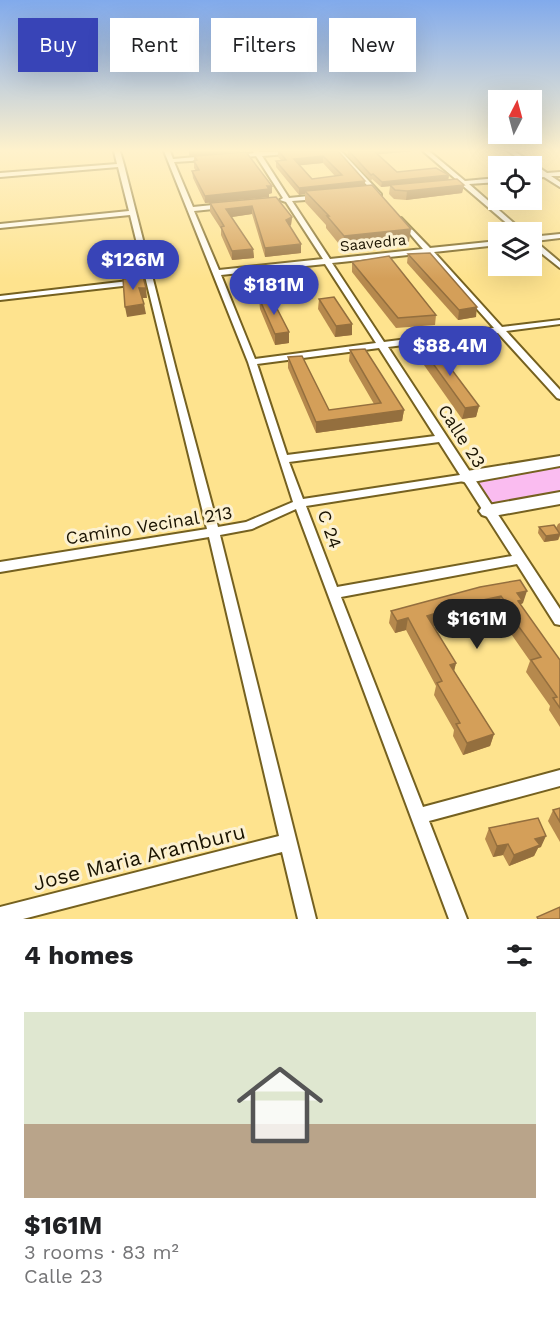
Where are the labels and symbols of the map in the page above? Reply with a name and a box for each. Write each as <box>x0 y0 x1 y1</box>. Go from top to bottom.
north arrow <box>488 90 542 144</box>
street label: Saavedra <box>339 231 407 255</box>
pin: $126M <box>91 240 175 291</box>
pin: $181M <box>232 265 316 316</box>
pin: $88.4M <box>401 326 499 377</box>
street label: Calle 23 <box>434 400 490 472</box>
street label: Camino Vecinal 213 <box>64 501 234 549</box>
street label: C 24 <box>313 507 347 551</box>
pin: $161M <box>435 599 519 650</box>
street label: Jose Maria Aramburu <box>30 819 248 895</box>

